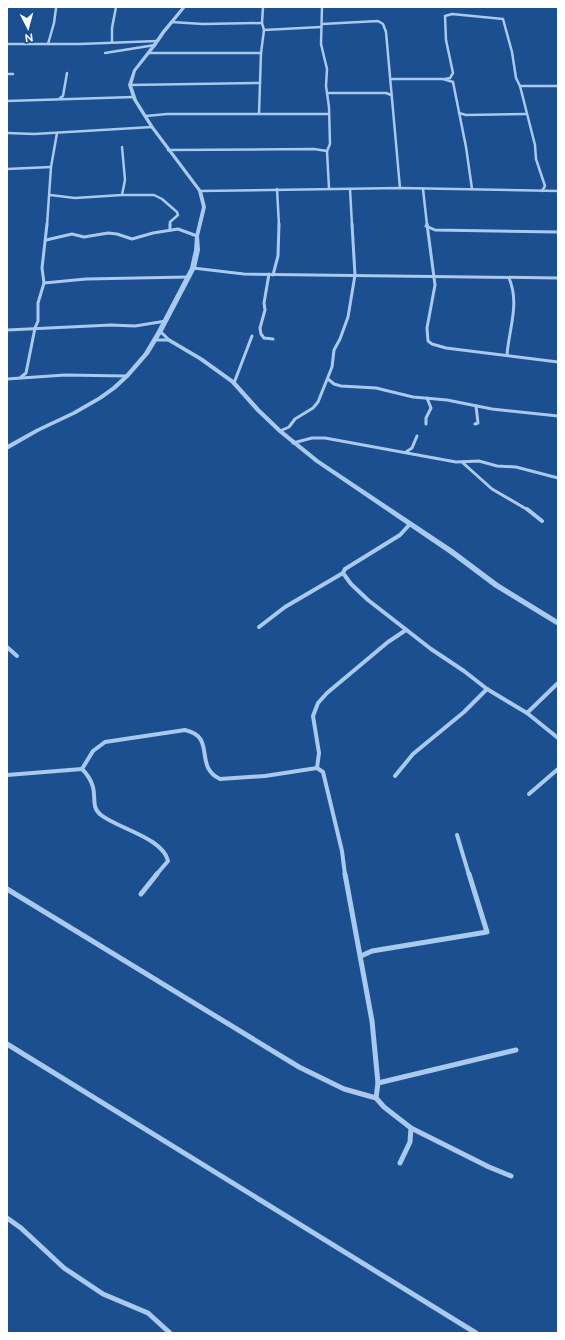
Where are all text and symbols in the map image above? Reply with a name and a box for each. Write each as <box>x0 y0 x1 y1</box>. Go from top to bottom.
north arrow <box>8 8 48 48</box>
text: N <box>24 31 34 44</box>

